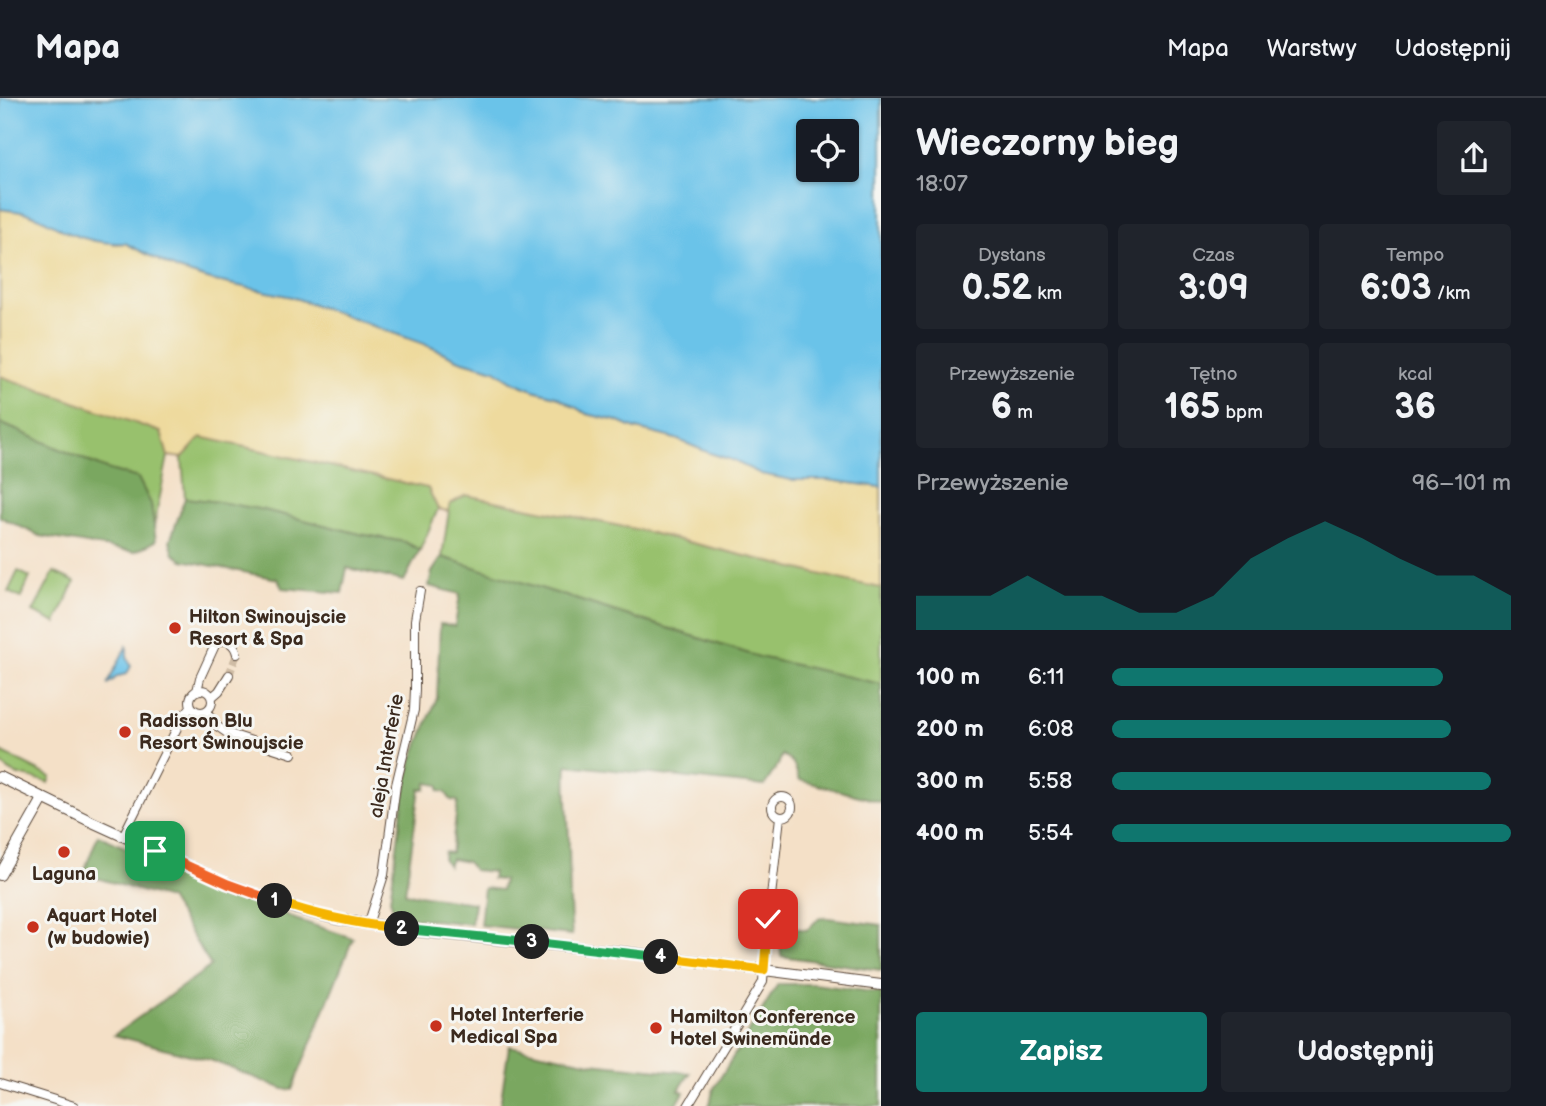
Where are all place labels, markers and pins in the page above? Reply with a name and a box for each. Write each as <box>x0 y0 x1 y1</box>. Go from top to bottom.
place label: Hilton Swinoujscie Resort & Spa <box>189 606 346 651</box>
marker: Hilton Swinoujscie Resort & Spa <box>167 620 183 636</box>
place label: Radisson Blu Resort Świnoujscie <box>139 710 304 755</box>
marker: Radisson Blu Resort Świnoujscie <box>117 724 133 740</box>
pin <box>125 821 185 881</box>
marker: Laguna <box>56 844 72 860</box>
place label: Laguna <box>32 863 96 886</box>
pin: 1 <box>258 884 292 918</box>
pin <box>738 889 798 949</box>
place label: Aquart Hotel (w budowie) <box>46 905 157 950</box>
pin: 2 <box>384 912 420 946</box>
marker: Aquart Hotel (w budowie) <box>25 919 41 935</box>
pin: 3 <box>514 924 550 960</box>
pin: 4 <box>644 940 678 974</box>
place label: Hotel Interferie Medical Spa <box>450 1004 584 1049</box>
place label: Hamilton Conference Hotel Swinemünde <box>670 1006 856 1051</box>
marker: Hotel Interferie Medical Spa <box>428 1018 444 1034</box>
marker: Hamilton Conference Hotel Swinemünde <box>648 1020 664 1036</box>

